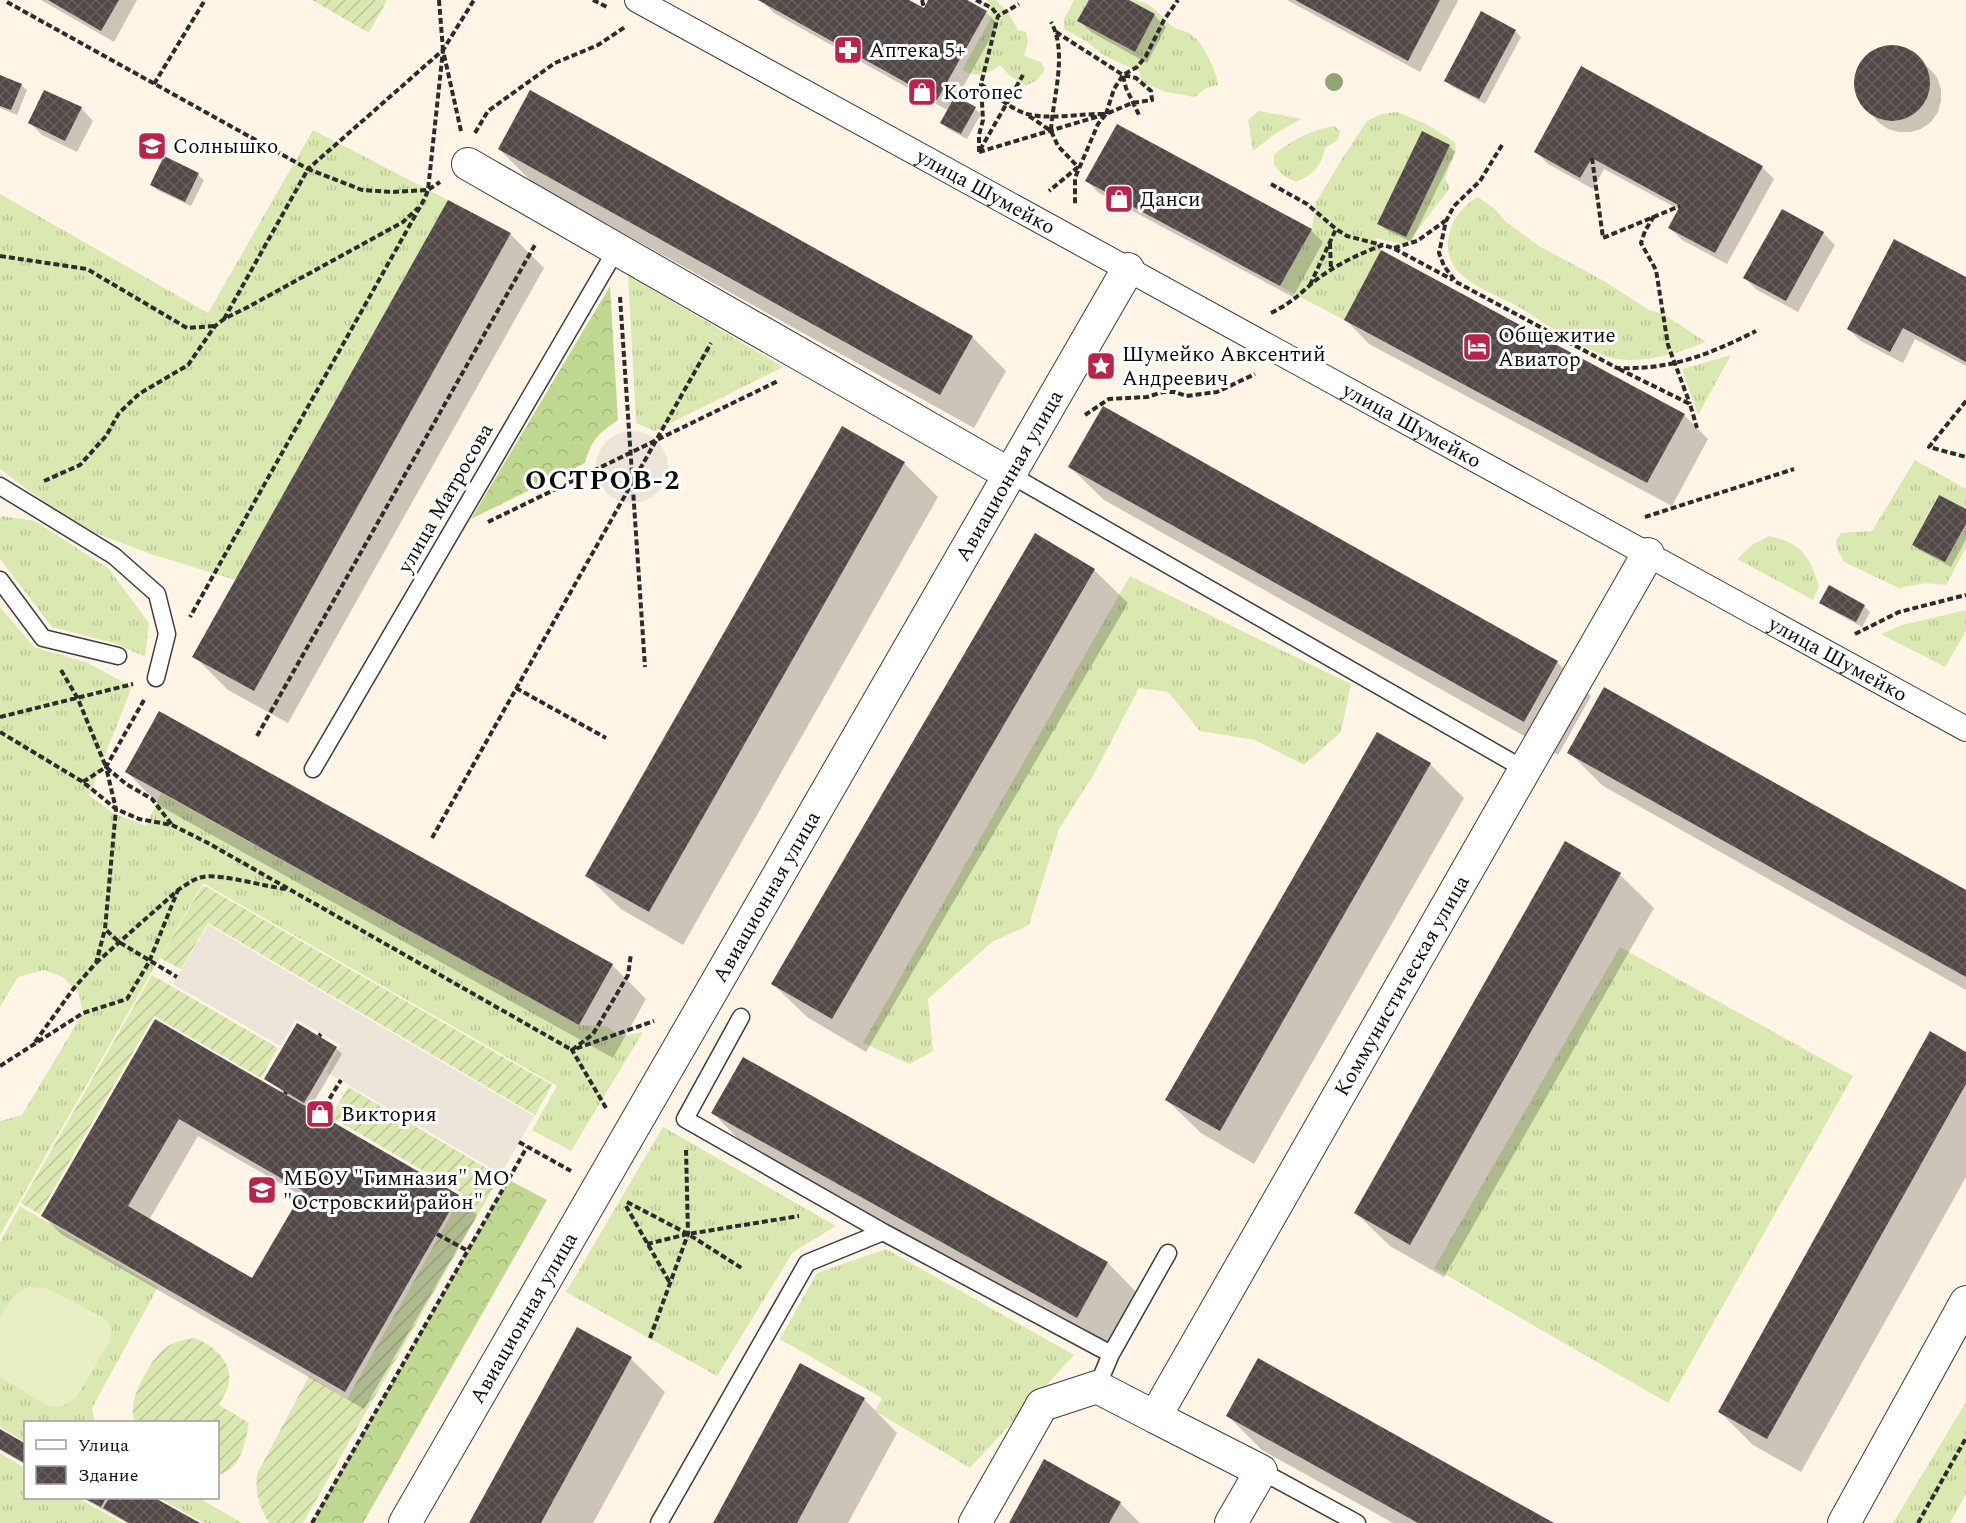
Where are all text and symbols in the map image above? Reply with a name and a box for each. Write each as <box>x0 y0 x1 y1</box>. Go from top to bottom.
pharmacy icon: Аптека 5+ <box>832 34 864 66</box>
place label: Аптека 5+ <box>869 35 965 67</box>
shop icon: Котопес <box>906 76 938 108</box>
place label: Котопес <box>943 77 1023 109</box>
school or university icon: Солнышко <box>136 130 168 162</box>
place label: Солнышко <box>173 131 278 163</box>
street label: улица Шумейко <box>909 141 1061 243</box>
shop icon: Данси <box>1103 183 1135 215</box>
place label: Данси <box>1140 184 1201 216</box>
place label: Общежитие Авиатор <box>1498 320 1616 376</box>
hotel icon: Общежитие Авиатор <box>1461 331 1493 363</box>
place label: Шумейко Авксентий Андреевич <box>1122 339 1326 395</box>
place icon: Шумейко Авксентий Андреевич <box>1085 350 1117 382</box>
street label: улица Шумейко <box>1335 374 1487 477</box>
street label: Авиационная улица <box>947 384 1072 568</box>
street label: улица Матросова <box>389 417 502 580</box>
district label: ОСТРОВ-2 <box>525 460 681 502</box>
street label: улица Шумейко <box>1761 608 1913 711</box>
street label: Авиационная улица <box>705 805 830 989</box>
street label: Коммунистическая улица <box>1326 869 1479 1103</box>
shop icon: Виктория <box>304 1098 336 1130</box>
place label: Виктория <box>341 1099 437 1131</box>
place label: МБОУ "Гимназия" МО "Островский район" <box>283 1163 510 1219</box>
school or university icon: МБОУ "Гимназия" МО "Островский район" <box>246 1174 278 1206</box>
street label: Авиационная улица <box>462 1226 587 1410</box>
legend <box>24 1421 219 1499</box>
text: Улица <box>78 1432 129 1459</box>
text: Здание <box>78 1462 138 1489</box>

